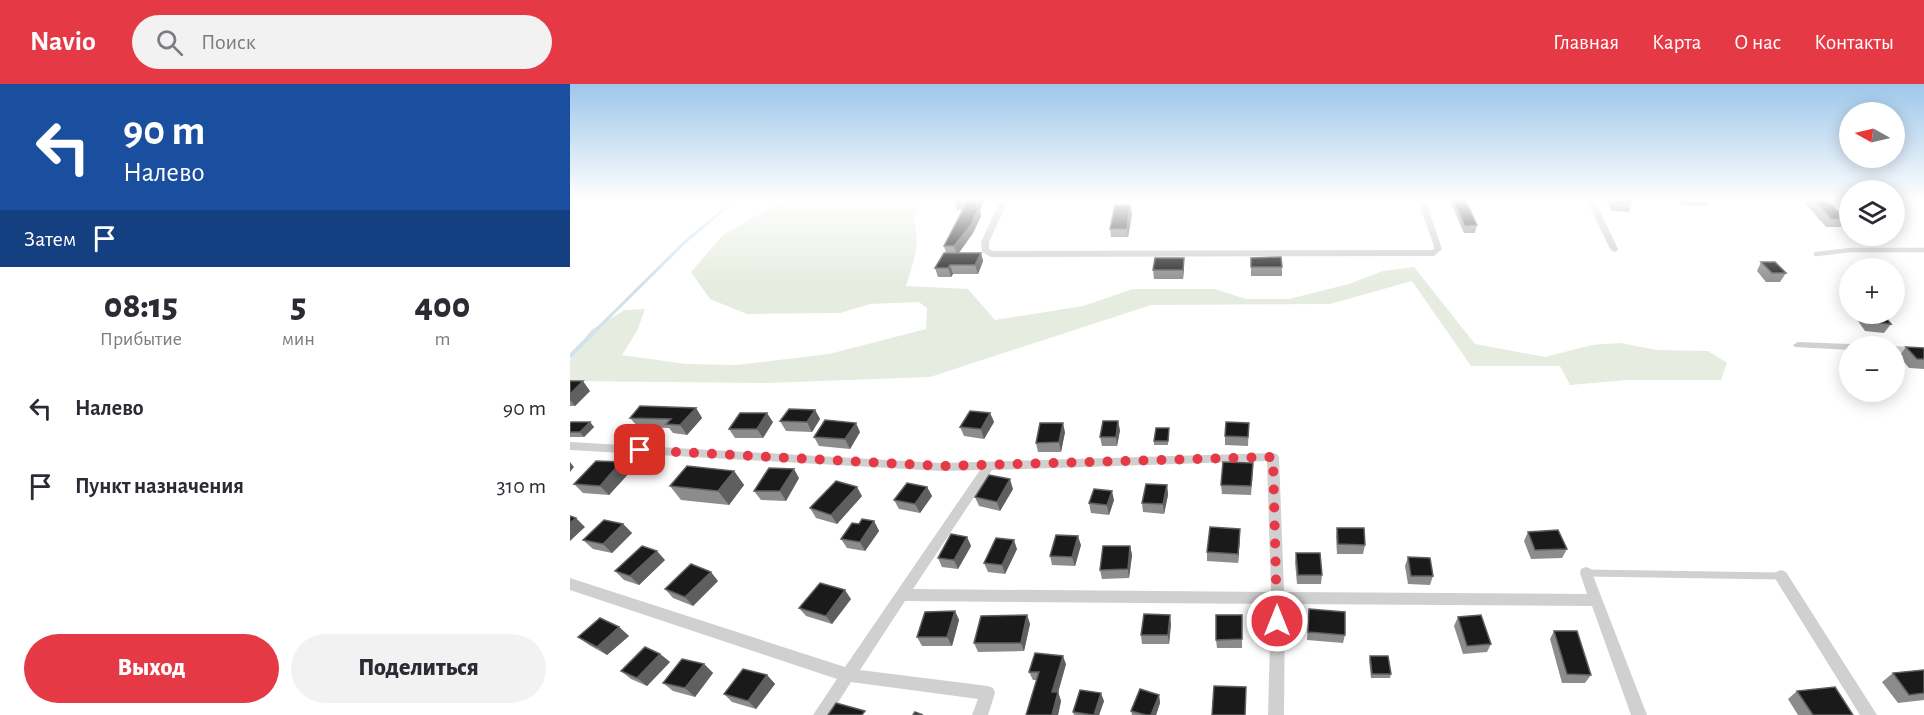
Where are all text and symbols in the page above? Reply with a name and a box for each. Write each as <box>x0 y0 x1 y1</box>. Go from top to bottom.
search box <box>132 15 552 69</box>
icon: search <box>153 26 186 59</box>
text: Navio <box>30 28 96 56</box>
text: Поиск <box>201 31 256 53</box>
text: Главная <box>1553 32 1619 53</box>
text: Карта <box>1652 32 1701 53</box>
text: О нас <box>1734 32 1781 53</box>
text: Контакты <box>1814 32 1894 53</box>
north arrow <box>1839 102 1905 168</box>
map controls <box>1839 102 1905 402</box>
icon: left <box>24 108 102 186</box>
text: 90 m <box>123 110 205 152</box>
text: Налево <box>123 159 205 186</box>
button: layers <box>1839 180 1905 246</box>
icon: arrive <box>88 222 121 255</box>
text: Затем <box>24 228 76 250</box>
button: + <box>1839 258 1905 324</box>
text: 08:15 <box>104 288 178 324</box>
text: 5 <box>290 288 306 324</box>
text: 400 <box>415 288 470 324</box>
text: Прибытие <box>100 329 182 349</box>
text: мин <box>282 329 315 349</box>
text: m <box>434 329 450 349</box>
button: − <box>1839 336 1905 402</box>
icon: left <box>24 392 57 425</box>
text: Налево <box>75 397 144 419</box>
text: 90 m <box>503 397 546 419</box>
pin <box>614 424 665 475</box>
icon: arrive <box>623 433 656 466</box>
icon: arrive <box>24 470 57 503</box>
text: Пункт назначения <box>75 475 244 497</box>
text: 310 m <box>497 475 546 497</box>
position arrow <box>1245 589 1309 653</box>
button: Выход <box>24 634 279 703</box>
button: Поделиться <box>291 634 546 703</box>

